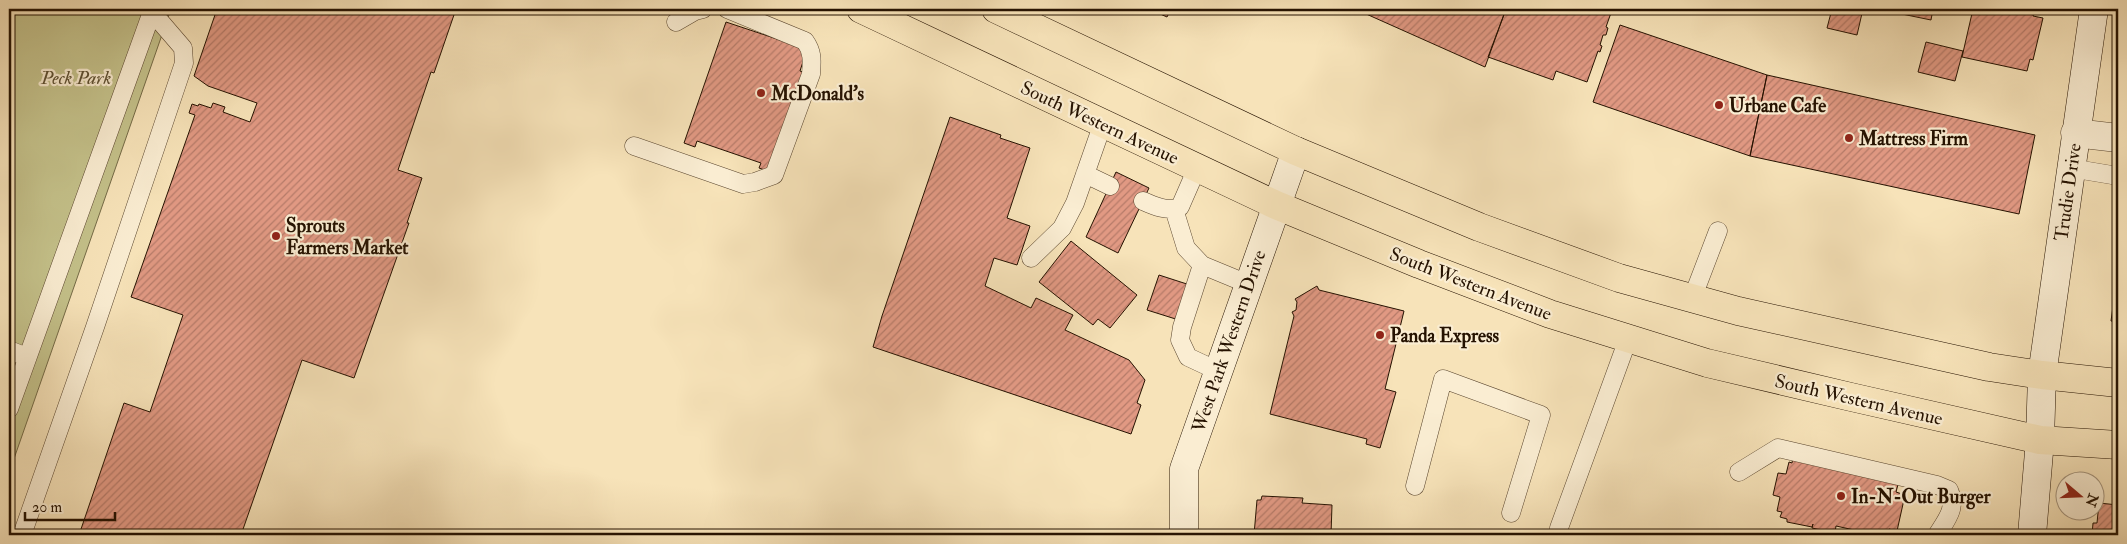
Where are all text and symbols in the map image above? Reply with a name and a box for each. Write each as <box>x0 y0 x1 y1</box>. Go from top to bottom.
park label: Peck Park <box>40 66 111 90</box>
street label: South Western Avenue <box>1017 76 1182 170</box>
place label: McDonald's <box>770 82 865 106</box>
marker: McDonald's <box>755 87 767 99</box>
place label: Urbane Cafe <box>1729 94 1826 118</box>
marker: Urbane Cafe <box>1713 99 1725 111</box>
place label: Mattress Firm <box>1858 127 1968 151</box>
marker: Mattress Firm <box>1843 132 1855 144</box>
street label: Trudie Drive <box>2049 142 2087 243</box>
place label: Sprouts Farmers Market <box>286 214 409 260</box>
marker: Sprouts Farmers Market <box>270 230 282 242</box>
street label: South Western Avenue <box>1386 242 1555 326</box>
street label: West Park Western Drive <box>1186 247 1271 437</box>
place label: Panda Express <box>1390 324 1500 349</box>
marker: Panda Express <box>1374 329 1386 341</box>
street label: South Western Avenue <box>1772 369 1945 431</box>
north arrow <box>2054 472 2104 522</box>
place label: In-N-Out Burger <box>1851 485 1992 510</box>
scale bar <box>25 489 115 521</box>
marker: In-N-Out Burger <box>1835 490 1847 502</box>
text: N <box>2082 490 2102 509</box>
text: 20 m <box>32 498 62 517</box>

